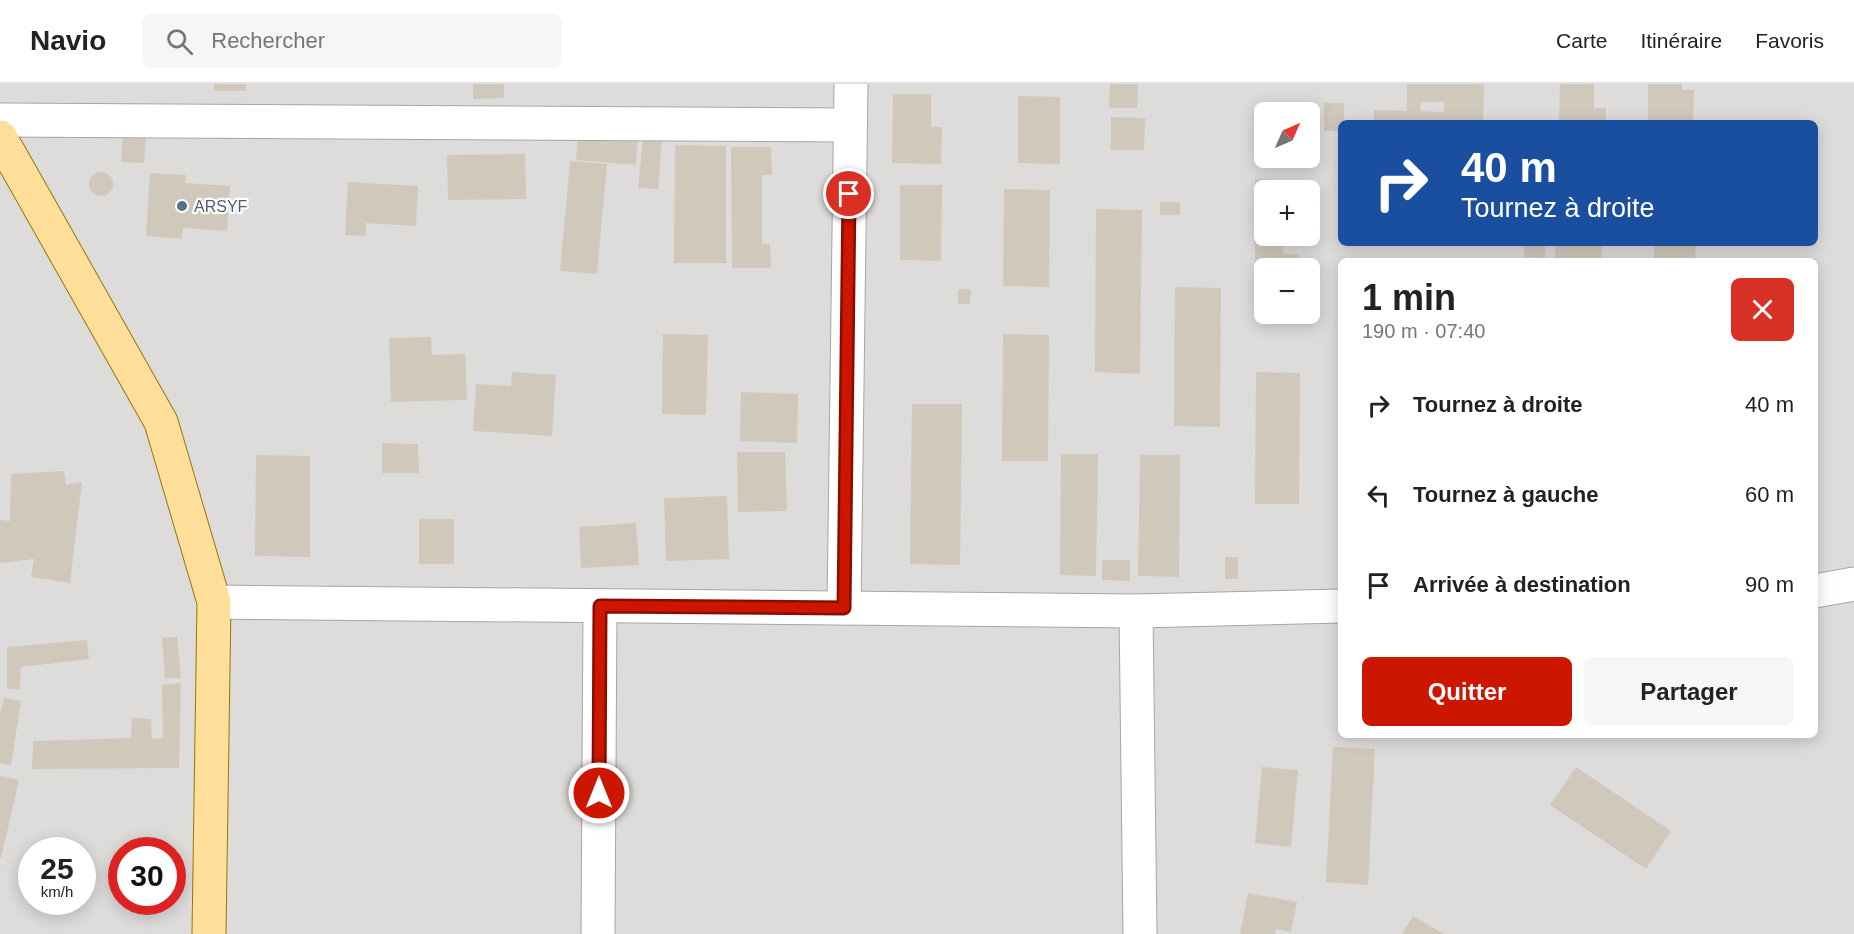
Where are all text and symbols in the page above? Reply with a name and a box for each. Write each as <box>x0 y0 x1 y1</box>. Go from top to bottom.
search box <box>142 14 562 68</box>
text: Navio <box>30 25 106 56</box>
icon: search <box>163 25 196 58</box>
text: Rechercher <box>211 28 325 53</box>
text: Carte <box>1556 29 1607 52</box>
text: Itinéraire <box>1640 29 1722 52</box>
text: Favoris <box>1755 29 1824 52</box>
north arrow <box>1254 102 1320 168</box>
map controls <box>1254 102 1320 324</box>
icon: right <box>1362 144 1440 222</box>
text: 40 m <box>1461 144 1557 191</box>
pin <box>823 168 874 219</box>
icon: arrive <box>832 177 865 210</box>
button: + <box>1254 180 1320 246</box>
text: Tournez à droite <box>1461 193 1655 223</box>
place label: ARSYF <box>194 198 248 215</box>
marker: ARSYF <box>175 199 189 213</box>
button: − <box>1254 258 1320 324</box>
text: 1 min <box>1362 277 1456 318</box>
button: close <box>1731 278 1794 341</box>
text: 190 m · 07:40 <box>1362 320 1485 342</box>
icon: right <box>1362 389 1395 422</box>
text: Tournez à droite <box>1413 392 1583 417</box>
text: 40 m <box>1745 392 1794 417</box>
icon: left <box>1362 479 1395 512</box>
text: Tournez à gauche <box>1413 482 1598 507</box>
text: 60 m <box>1745 482 1794 507</box>
icon: arrive <box>1362 569 1395 602</box>
text: Arrivée à destination <box>1413 572 1631 597</box>
text: 90 m <box>1745 572 1794 597</box>
button: Quitter <box>1362 657 1572 726</box>
button: Partager <box>1584 657 1794 726</box>
position arrow <box>567 761 631 825</box>
speed limit sign: 30 <box>108 837 186 915</box>
text: 25 <box>40 852 74 885</box>
text: km/h <box>41 883 73 900</box>

